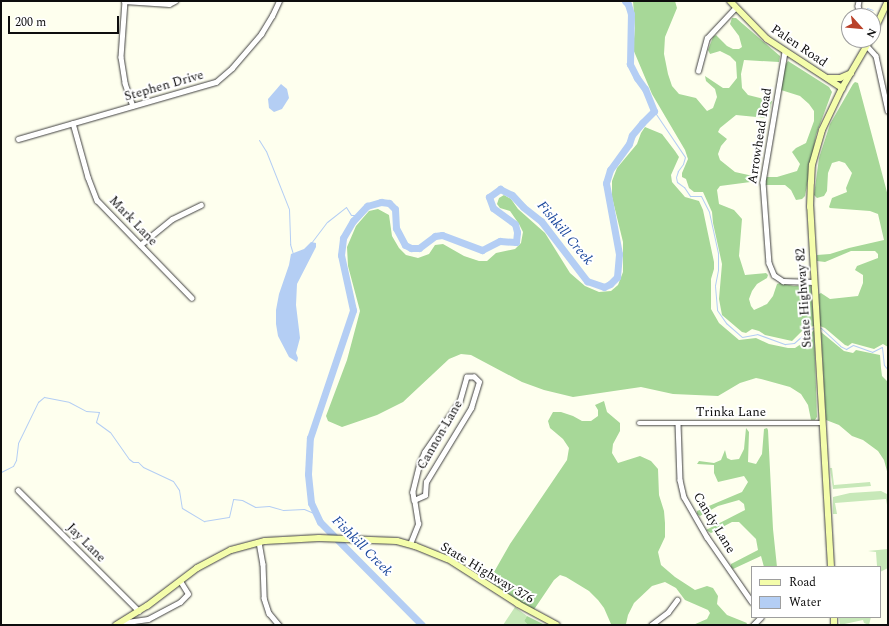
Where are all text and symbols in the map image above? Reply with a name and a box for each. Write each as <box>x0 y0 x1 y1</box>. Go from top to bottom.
scale bar <box>10 8 121 34</box>
north arrow <box>841 8 881 48</box>
text: 200 m <box>15 13 46 32</box>
street label: Palen Road <box>768 21 830 71</box>
text: N <box>862 25 881 41</box>
street label: Stephen Drive <box>123 67 205 105</box>
street label: Arrowhead Road <box>745 87 775 185</box>
street label: Mark Lane <box>106 193 160 249</box>
water label: Fishkill Creek <box>533 198 597 268</box>
street label: State Highway 82 <box>793 248 815 348</box>
street label: Cannon Lane <box>414 398 466 472</box>
street label: Trinka Lane <box>696 404 766 420</box>
street label: Candy Lane <box>690 490 738 556</box>
water label: Fishkill Creek <box>328 512 396 580</box>
street label: Jay Lane <box>63 520 109 566</box>
street label: State Highway 376 <box>437 539 537 607</box>
legend <box>751 566 881 618</box>
text: Road <box>789 573 816 592</box>
text: Water <box>789 593 821 612</box>

